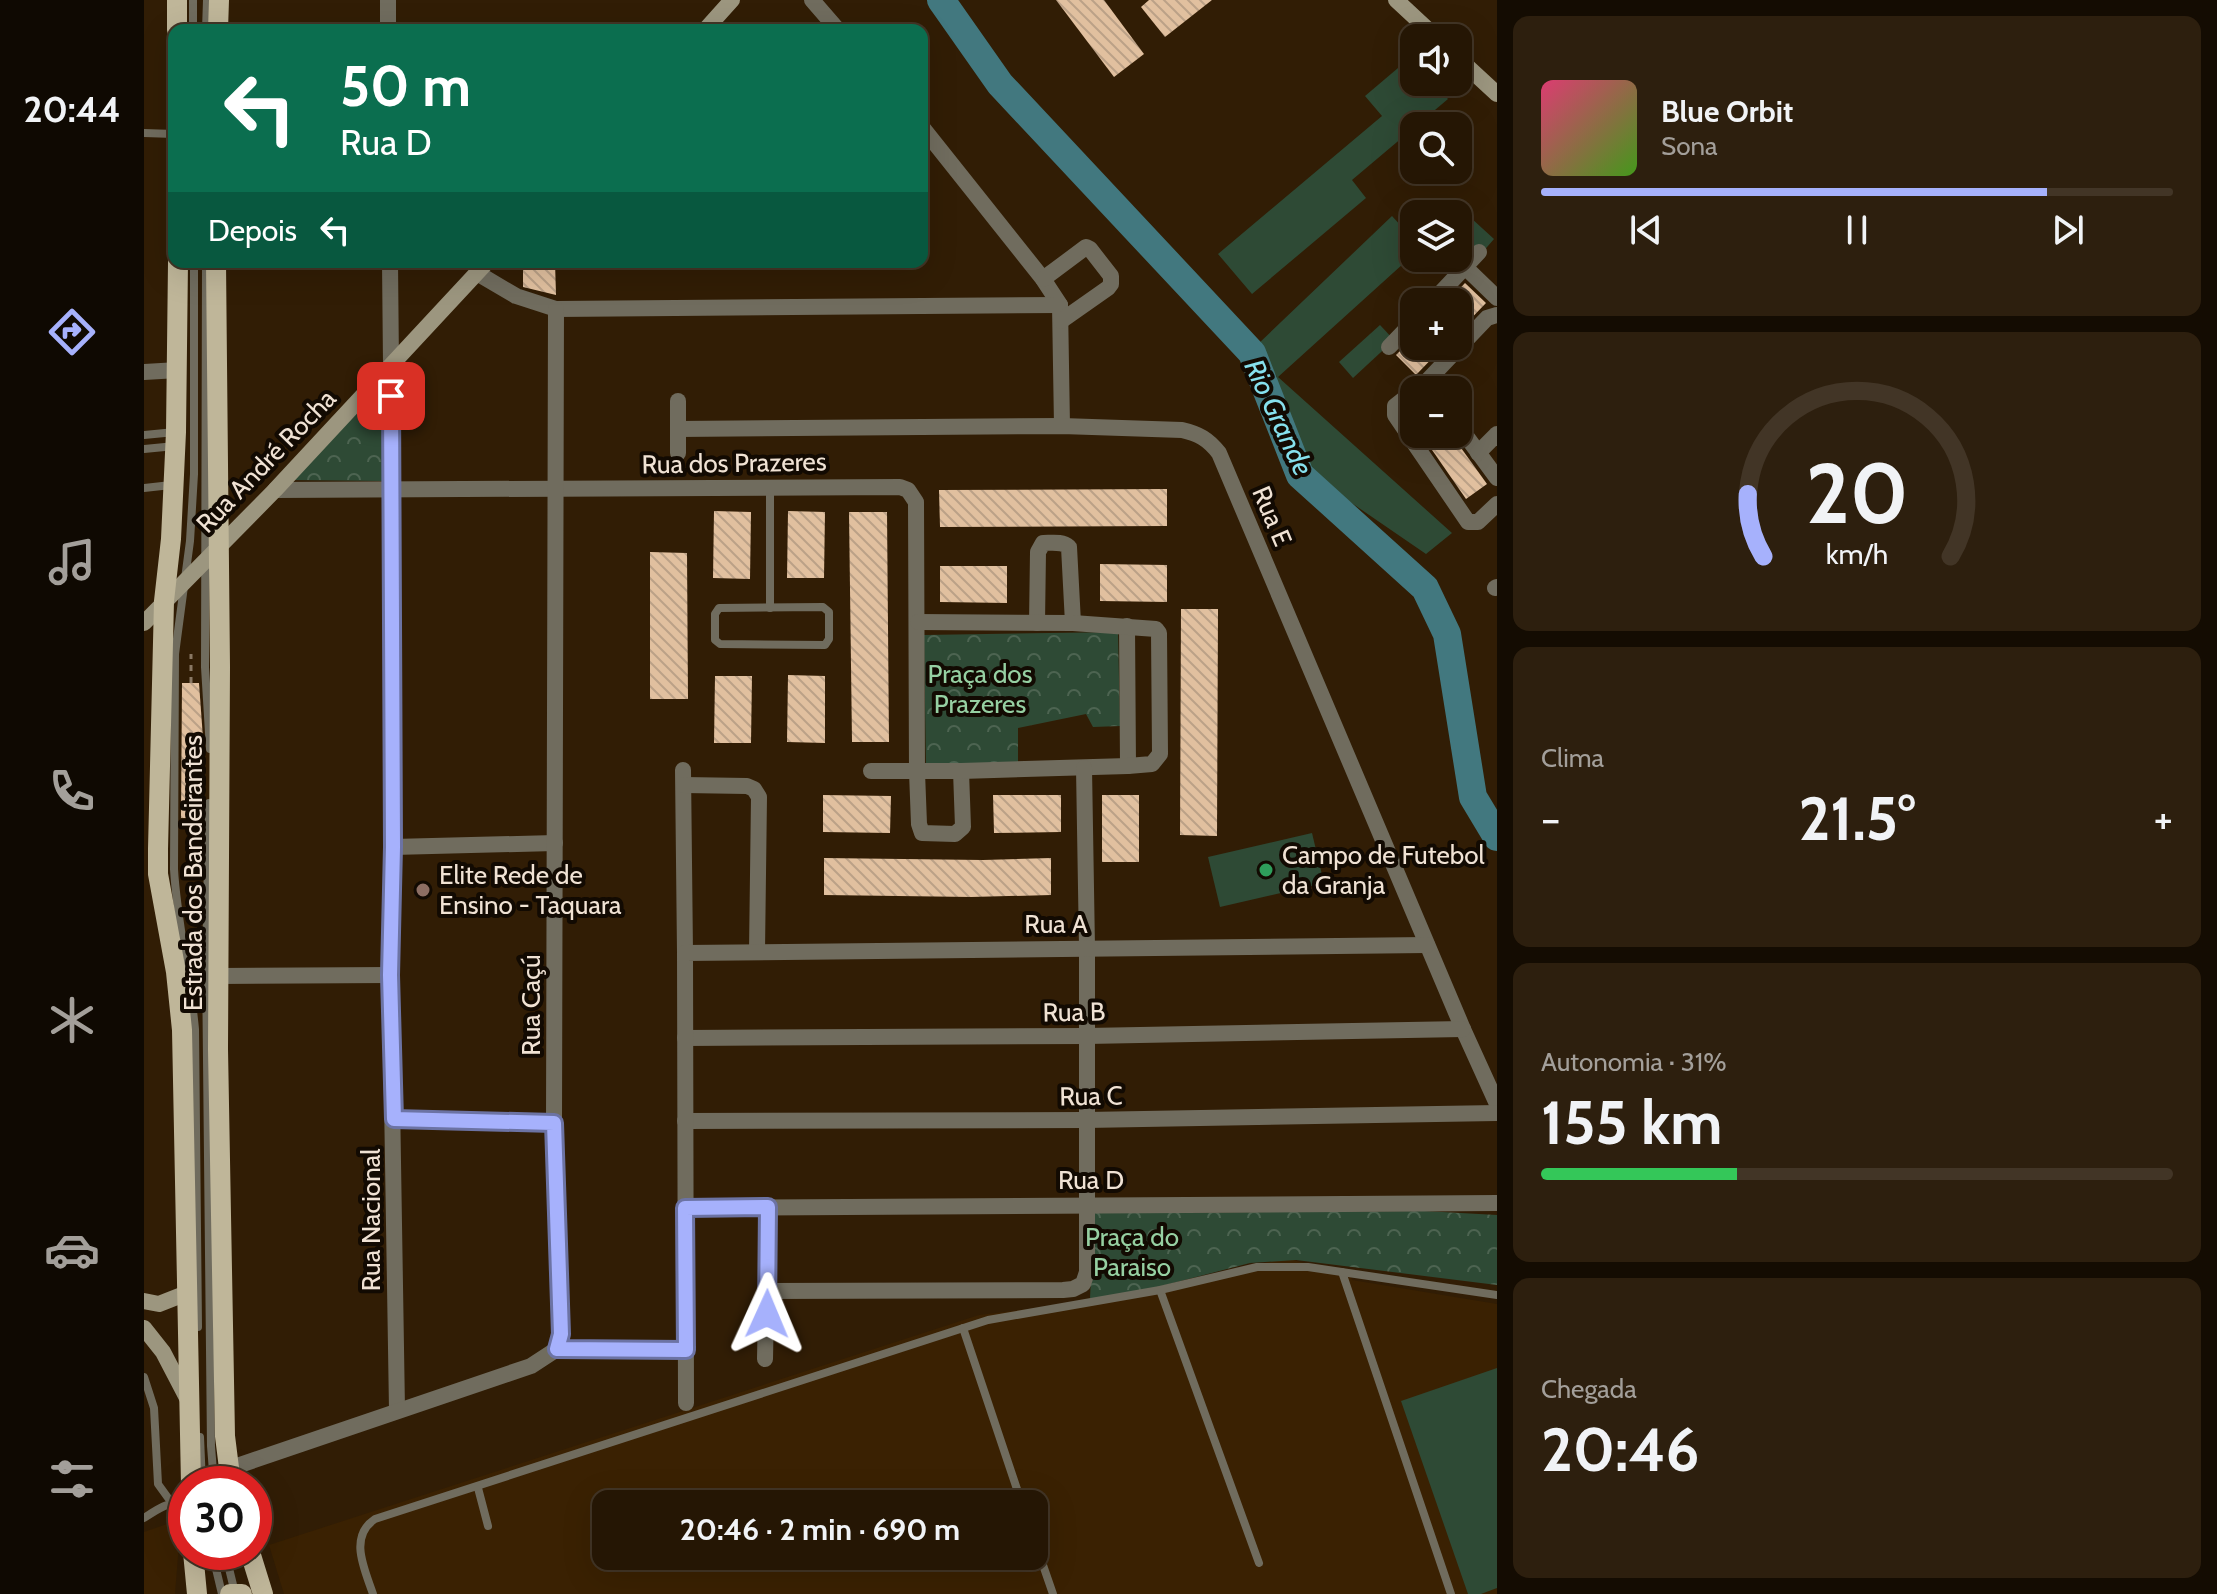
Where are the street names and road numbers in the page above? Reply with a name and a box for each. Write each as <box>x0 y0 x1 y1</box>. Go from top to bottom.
street label: Rua André Rocha <box>189 382 343 539</box>
street label: Rua dos Prazeres <box>641 445 827 481</box>
street label: Rua E <box>1245 481 1299 551</box>
street label: Estrada dos Bandeirantes <box>177 735 209 1011</box>
street label: Rua A <box>1024 908 1088 940</box>
street label: Rua Caçú <box>515 954 547 1056</box>
street label: Rua B <box>1042 995 1106 1029</box>
street label: Rua C <box>1059 1079 1123 1113</box>
street label: Rua Nacional <box>355 1149 387 1291</box>
street label: Rua D <box>1058 1164 1124 1196</box>

